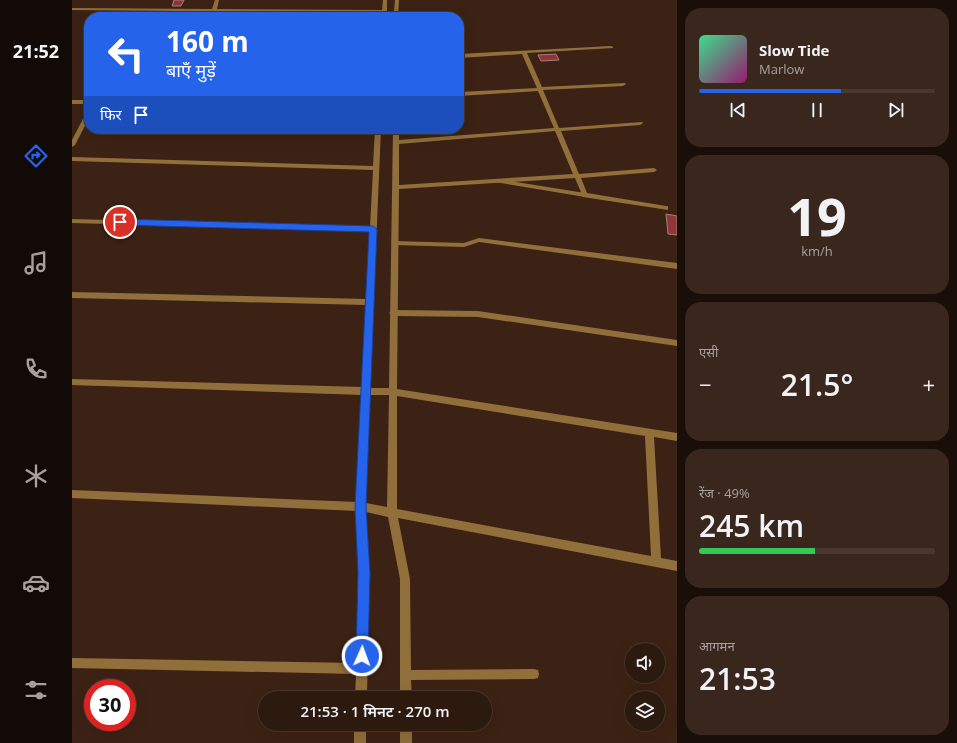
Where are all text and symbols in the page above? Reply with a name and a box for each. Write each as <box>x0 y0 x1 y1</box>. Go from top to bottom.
text: 160 m <box>166 22 249 60</box>
icon: left <box>100 28 152 80</box>
text: 21:52 <box>13 39 59 63</box>
text: Slow Tide <box>759 40 829 60</box>
text: बाएँ मुड़ें <box>166 58 216 82</box>
text: Marlow <box>759 60 804 78</box>
icon: previous <box>727 99 749 121</box>
icon: pause <box>806 99 828 121</box>
icon: next <box>885 99 907 121</box>
text: फिर <box>100 104 122 124</box>
icon: arrive <box>130 104 152 126</box>
icon: directions <box>22 142 50 170</box>
text: 19 <box>787 180 847 251</box>
pin <box>103 205 137 239</box>
icon: arrive <box>109 211 131 233</box>
text: km/h <box>801 242 833 260</box>
icon: music <box>22 249 50 277</box>
text: एसी <box>699 343 718 361</box>
icon: phone <box>22 355 50 383</box>
text: 21.5° <box>781 364 853 405</box>
text: − <box>699 369 712 399</box>
text: + <box>922 369 935 399</box>
icon: climate <box>22 462 50 490</box>
text: रेंज · 49% <box>699 484 750 502</box>
text: 245 km <box>699 505 804 546</box>
icon: car <box>22 569 50 597</box>
position arrow <box>341 635 383 677</box>
text: आगमन <box>699 637 735 655</box>
map controls <box>625 643 665 731</box>
button: sound <box>625 643 665 683</box>
text: 21:53 <box>699 658 776 699</box>
icon: filters <box>22 676 50 704</box>
speed limit sign: 30 <box>84 679 136 731</box>
button: layers <box>625 691 665 731</box>
text: 21:53 · 1 मिनट · 270 m <box>300 701 450 721</box>

